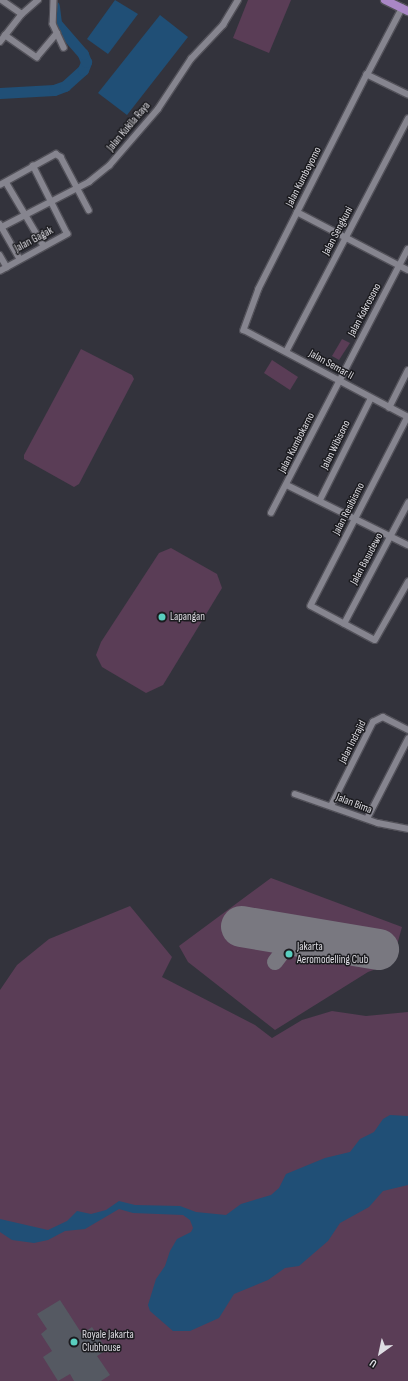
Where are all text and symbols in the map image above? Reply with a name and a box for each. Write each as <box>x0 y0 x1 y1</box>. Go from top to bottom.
street label: Jalan Kukila Raya <box>105 100 153 154</box>
street label: Jalan Kumboyomo <box>283 145 325 209</box>
street label: Jalan Sengkuni <box>320 204 356 258</box>
street label: Jalan Gagak <box>13 224 55 256</box>
street label: Jalan Kokrosono <box>346 281 384 339</box>
street label: Jalan Semar II <box>306 347 356 383</box>
street label: Jalan Kumbokarno <box>276 411 318 475</box>
street label: Jalan Wibisono <box>318 418 354 472</box>
street label: Jalan Resibismo <box>330 481 368 537</box>
street label: Jalan Basudewo <box>348 531 386 587</box>
place label: Lapangan <box>170 610 205 624</box>
marker: Lapangan <box>157 612 167 622</box>
street label: Jalan Indrajid <box>337 718 369 766</box>
street label: Jalan Bima <box>334 791 374 817</box>
place label: Jakarta Aeromodelling Club <box>297 941 368 967</box>
marker: Jakarta Aeromodelling Club <box>284 949 294 959</box>
place label: Royale Jakarta Clubhouse <box>82 1329 134 1355</box>
north arrow <box>360 1333 400 1373</box>
marker: Royale Jakarta Clubhouse <box>69 1337 79 1347</box>
text: U <box>367 1356 379 1371</box>

